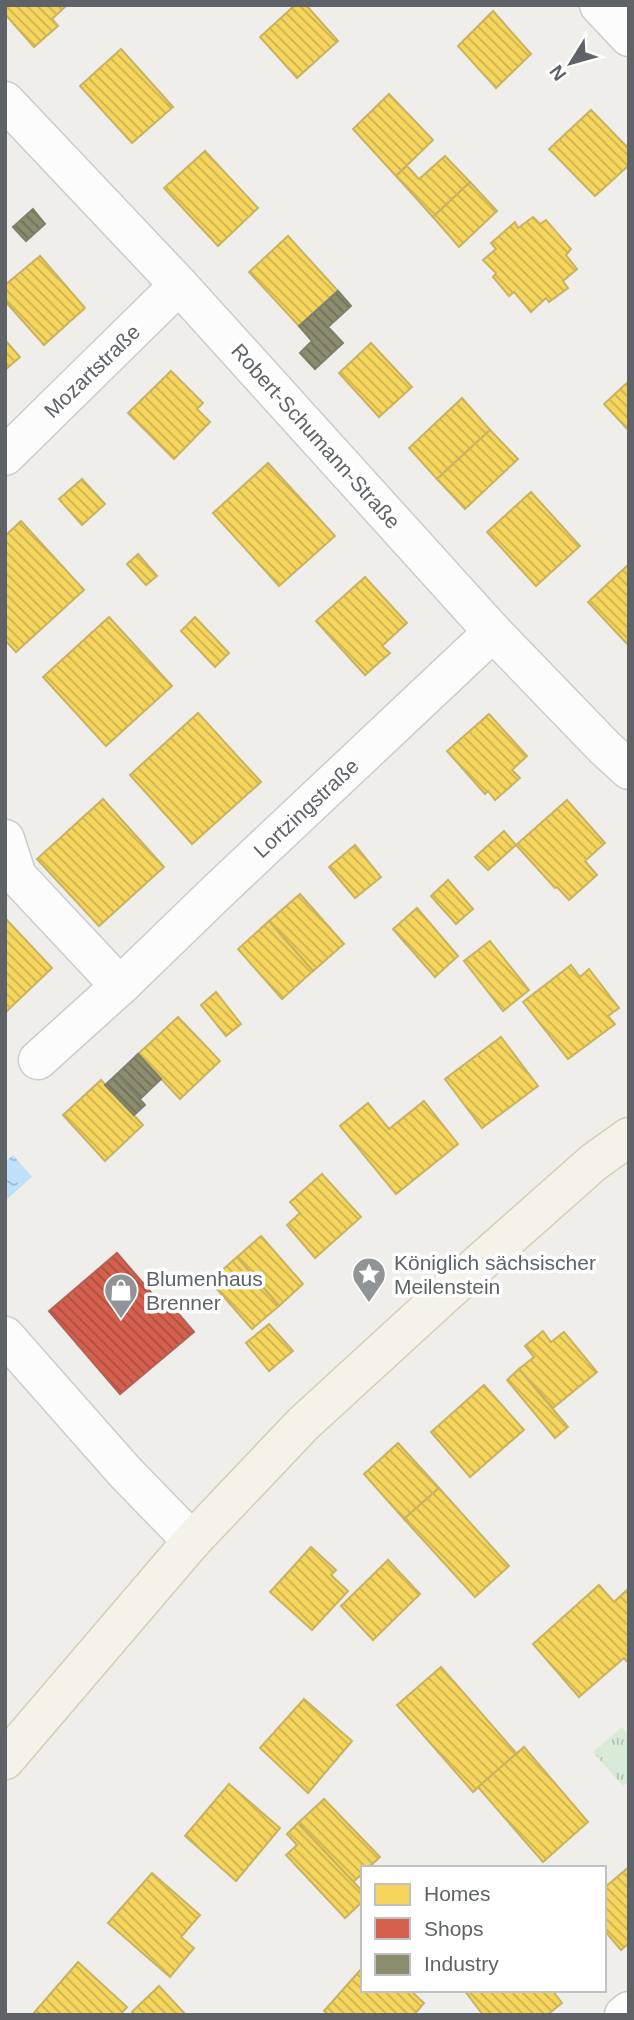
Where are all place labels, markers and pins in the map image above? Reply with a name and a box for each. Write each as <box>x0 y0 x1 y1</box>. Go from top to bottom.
place label: Königlich sächsischer Meilenstein <box>394 1251 596 1298</box>
place icon: Königlich sächsischer Meilenstein <box>350 1255 388 1304</box>
place label: Blumenhaus Brenner <box>146 1267 263 1314</box>
shop icon: Blumenhaus Brenner <box>102 1271 140 1320</box>

